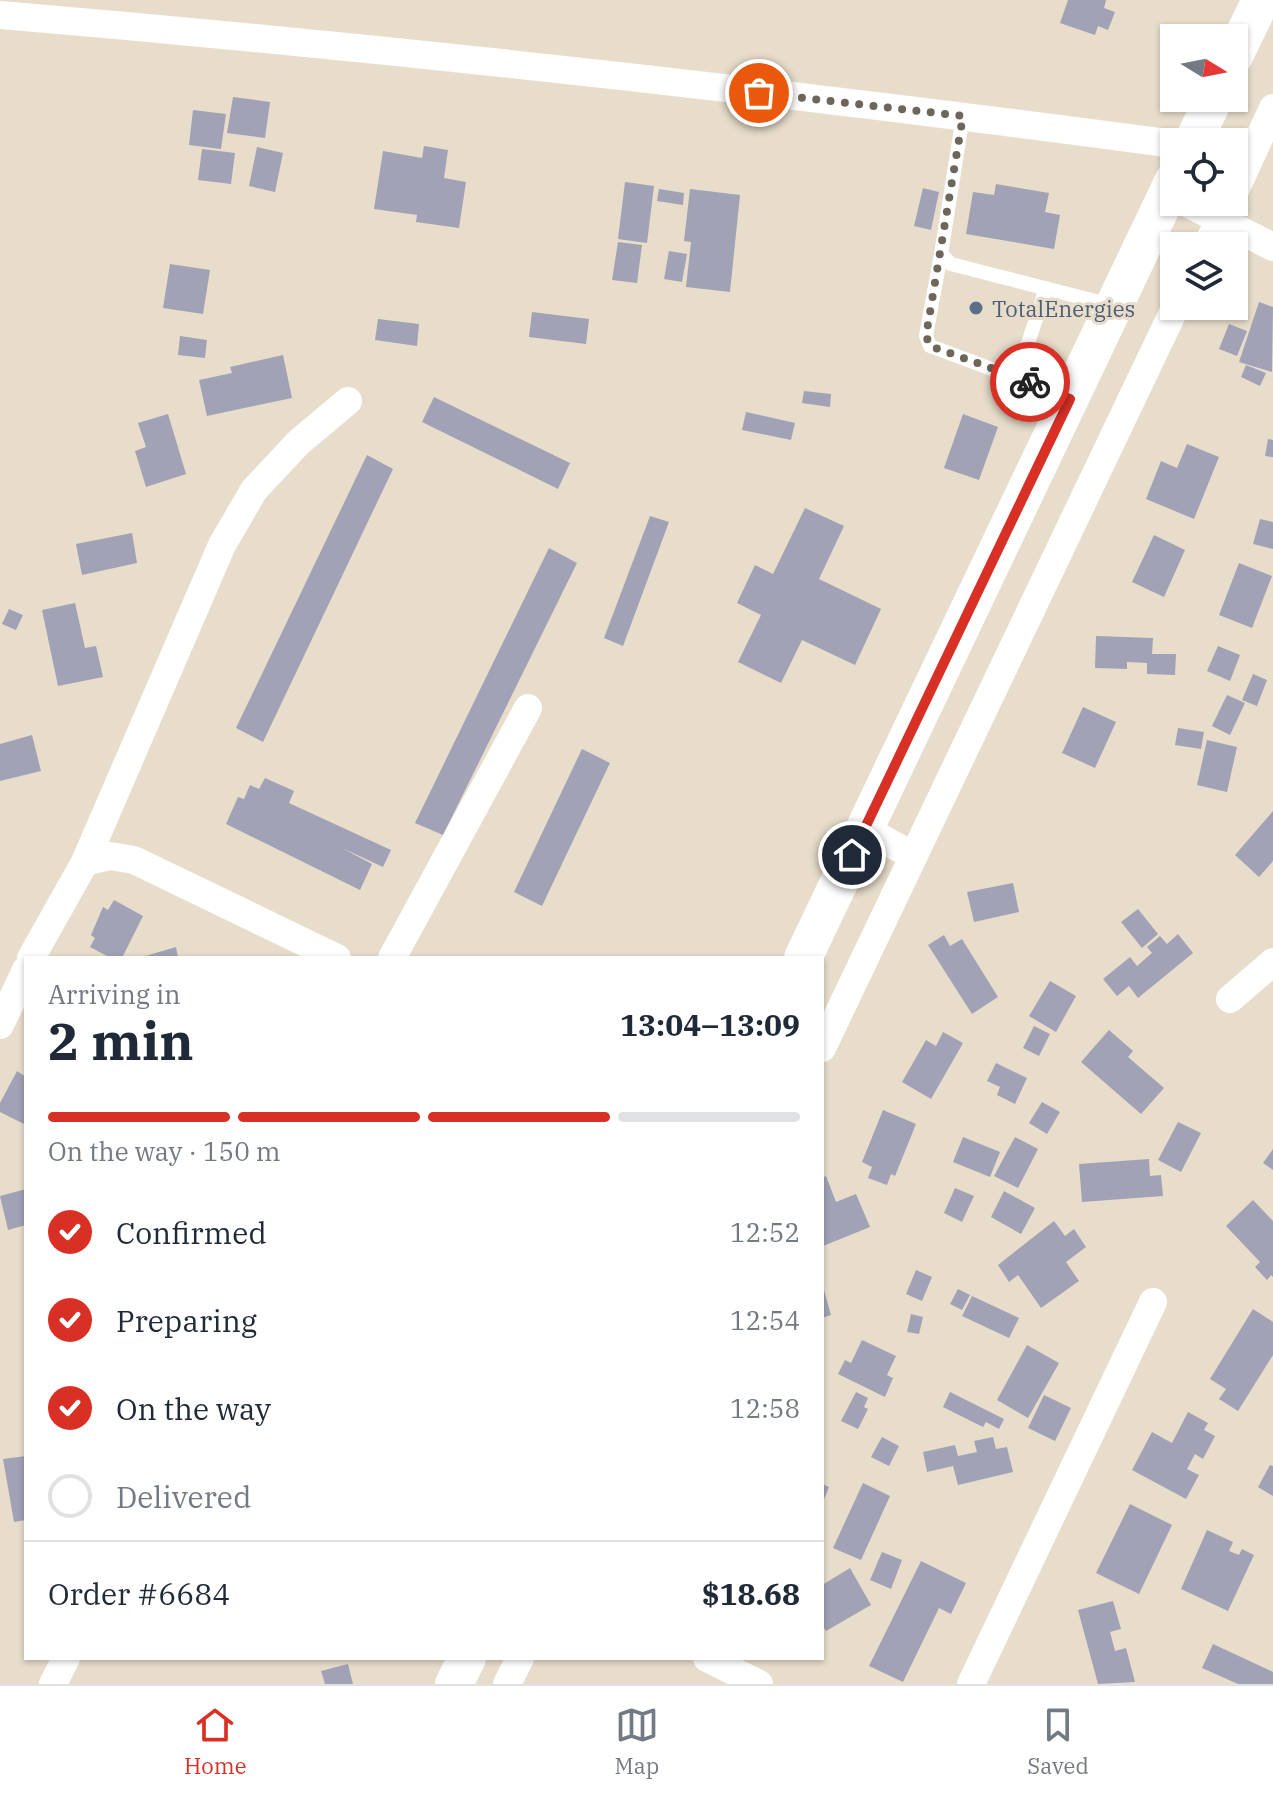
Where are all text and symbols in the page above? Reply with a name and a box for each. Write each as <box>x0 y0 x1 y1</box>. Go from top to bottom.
north arrow <box>1160 24 1248 112</box>
map controls <box>1160 24 1248 320</box>
pin <box>725 59 793 127</box>
icon: bag <box>737 71 781 115</box>
button: locate <box>1160 128 1248 216</box>
button: layers <box>1160 232 1248 320</box>
place label: TotalEnergies <box>992 294 1135 323</box>
marker: TotalEnergies <box>967 299 985 317</box>
courier <box>990 342 1070 422</box>
icon: bike <box>1008 360 1052 404</box>
pin <box>818 821 886 889</box>
icon: home <box>830 833 874 877</box>
text: Arriving in <box>48 977 181 1011</box>
text: 13:04–13:09 <box>620 1005 800 1044</box>
text: 2 min <box>48 1007 194 1074</box>
text: On the way · 150 m <box>48 1134 281 1168</box>
icon: check <box>48 1210 92 1254</box>
text: Confirmed <box>116 1213 267 1252</box>
text: 12:52 <box>730 1215 800 1249</box>
icon: check <box>48 1298 92 1342</box>
text: Preparing <box>116 1301 257 1340</box>
text: 12:54 <box>730 1303 800 1337</box>
icon: check <box>48 1386 92 1430</box>
text: On the way <box>116 1389 271 1428</box>
text: 12:58 <box>730 1391 800 1425</box>
text: Delivered <box>116 1477 251 1516</box>
text: Order #6684 <box>48 1574 230 1613</box>
text: $18.68 <box>702 1574 800 1613</box>
tab: Home <box>184 1703 247 1780</box>
tab: Map <box>615 1703 659 1780</box>
tab: Saved <box>1027 1703 1089 1780</box>

